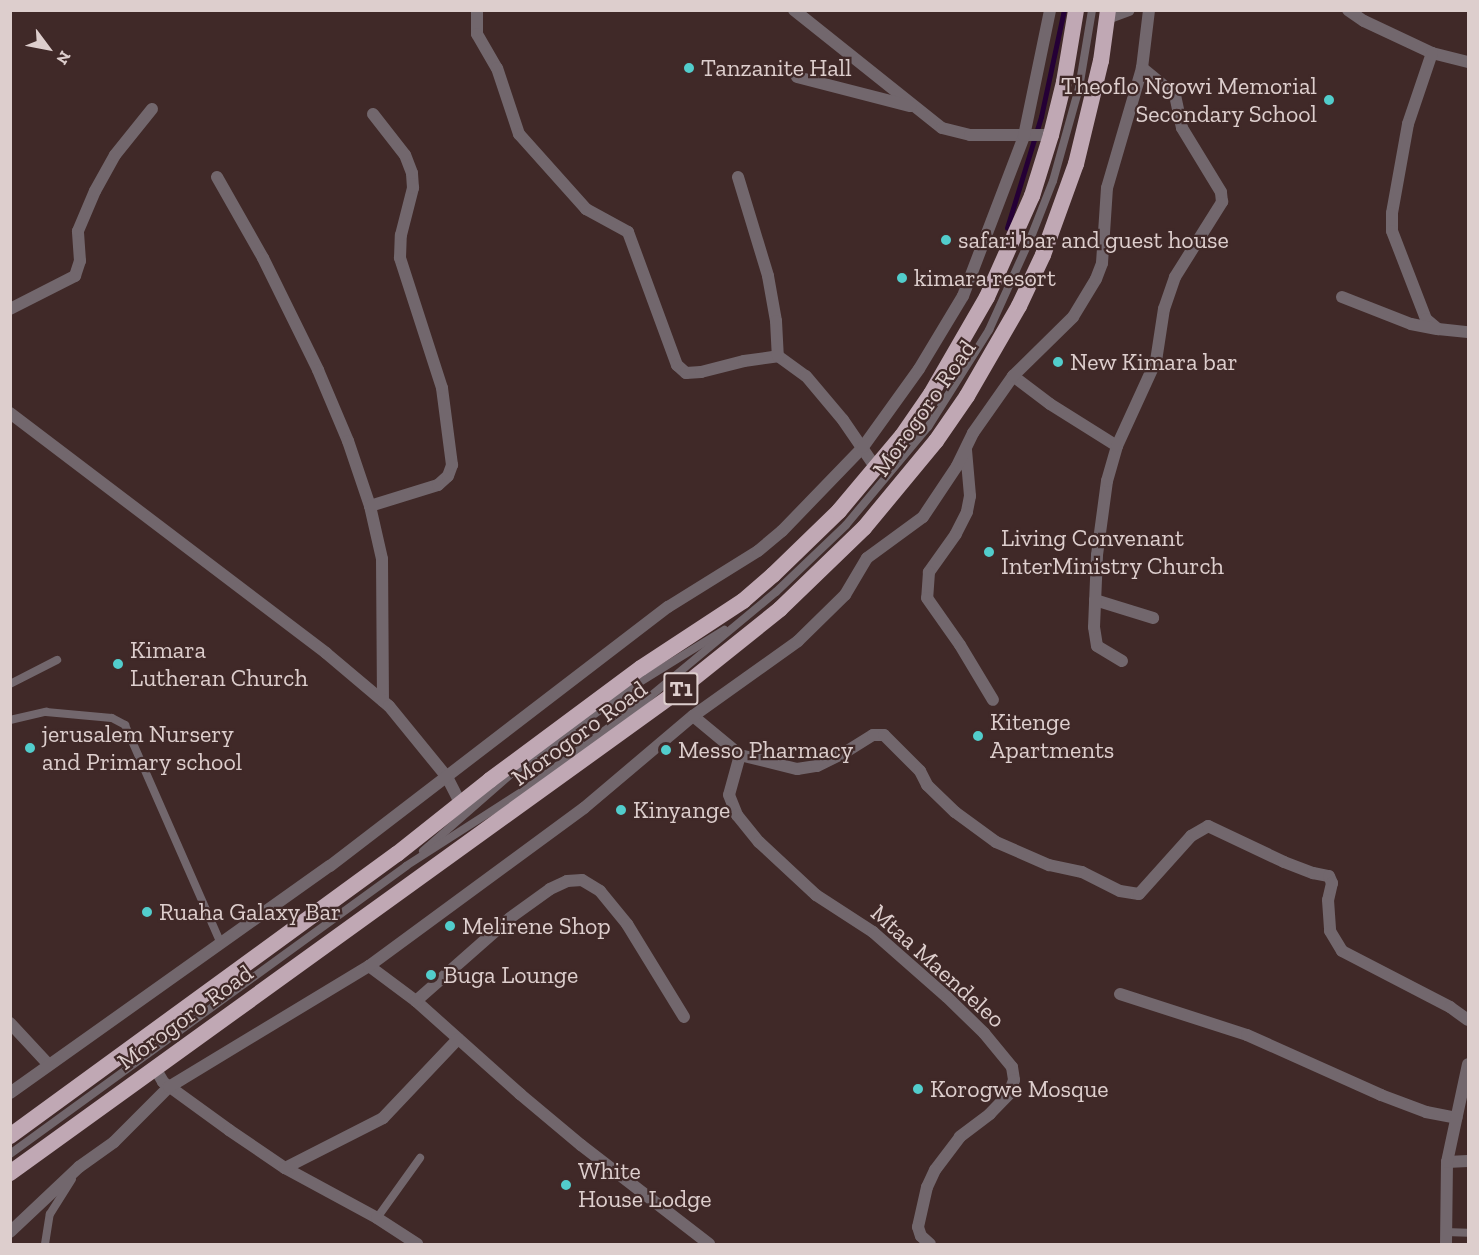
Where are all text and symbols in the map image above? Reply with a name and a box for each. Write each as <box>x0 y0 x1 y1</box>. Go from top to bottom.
north arrow <box>18 18 78 78</box>
text: N <box>52 48 75 68</box>
place label: Tanzanite Hall <box>701 54 852 82</box>
marker: Tanzanite Hall <box>682 61 696 75</box>
place label: Theoflo Ngowi Memorial Secondary School <box>1061 72 1317 128</box>
marker: Theoflo Ngowi Memorial Secondary School <box>1322 93 1336 107</box>
place label: safari bar and guest house <box>958 226 1229 254</box>
marker: safari bar and guest house <box>939 233 953 247</box>
place label: kimara resort <box>914 264 1056 292</box>
marker: kimara resort <box>895 271 909 285</box>
street label: Morogoro Road <box>866 334 982 482</box>
place label: New Kimara bar <box>1070 348 1238 376</box>
marker: New Kimara bar <box>1051 355 1065 369</box>
place label: Living Convenant InterMinistry Church <box>1001 524 1225 580</box>
marker: Living Convenant InterMinistry Church <box>982 545 996 559</box>
place label: Kimara Lutheran Church <box>130 636 308 692</box>
marker: Kimara Lutheran Church <box>111 657 125 671</box>
road number: T1 <box>663 670 699 708</box>
street label: Morogoro Road <box>506 674 652 792</box>
place label: Kitenge Apartments <box>990 708 1114 764</box>
place label: jerusalem Nursery and Primary school <box>42 720 243 776</box>
marker: Kitenge Apartments <box>971 729 985 743</box>
place label: Messo Pharmacy <box>678 736 853 764</box>
marker: jerusalem Nursery and Primary school <box>23 741 37 755</box>
marker: Messo Pharmacy <box>659 743 673 757</box>
place label: Kinyange <box>633 796 730 824</box>
marker: Kinyange <box>614 803 628 817</box>
place label: Ruaha Galaxy Bar <box>159 898 342 926</box>
street label: Mtaa Maendeleo <box>865 898 1011 1034</box>
marker: Ruaha Galaxy Bar <box>140 905 154 919</box>
place label: Melirene Shop <box>462 912 611 940</box>
marker: Melirene Shop <box>443 919 457 933</box>
street label: Morogoro Road <box>112 958 258 1076</box>
place label: Buga Lounge <box>443 961 578 989</box>
marker: Buga Lounge <box>424 968 438 982</box>
place label: Korogwe Mosque <box>930 1075 1109 1103</box>
marker: Korogwe Mosque <box>911 1082 925 1096</box>
place label: White House Lodge <box>578 1157 712 1213</box>
marker: White House Lodge <box>559 1178 573 1192</box>

